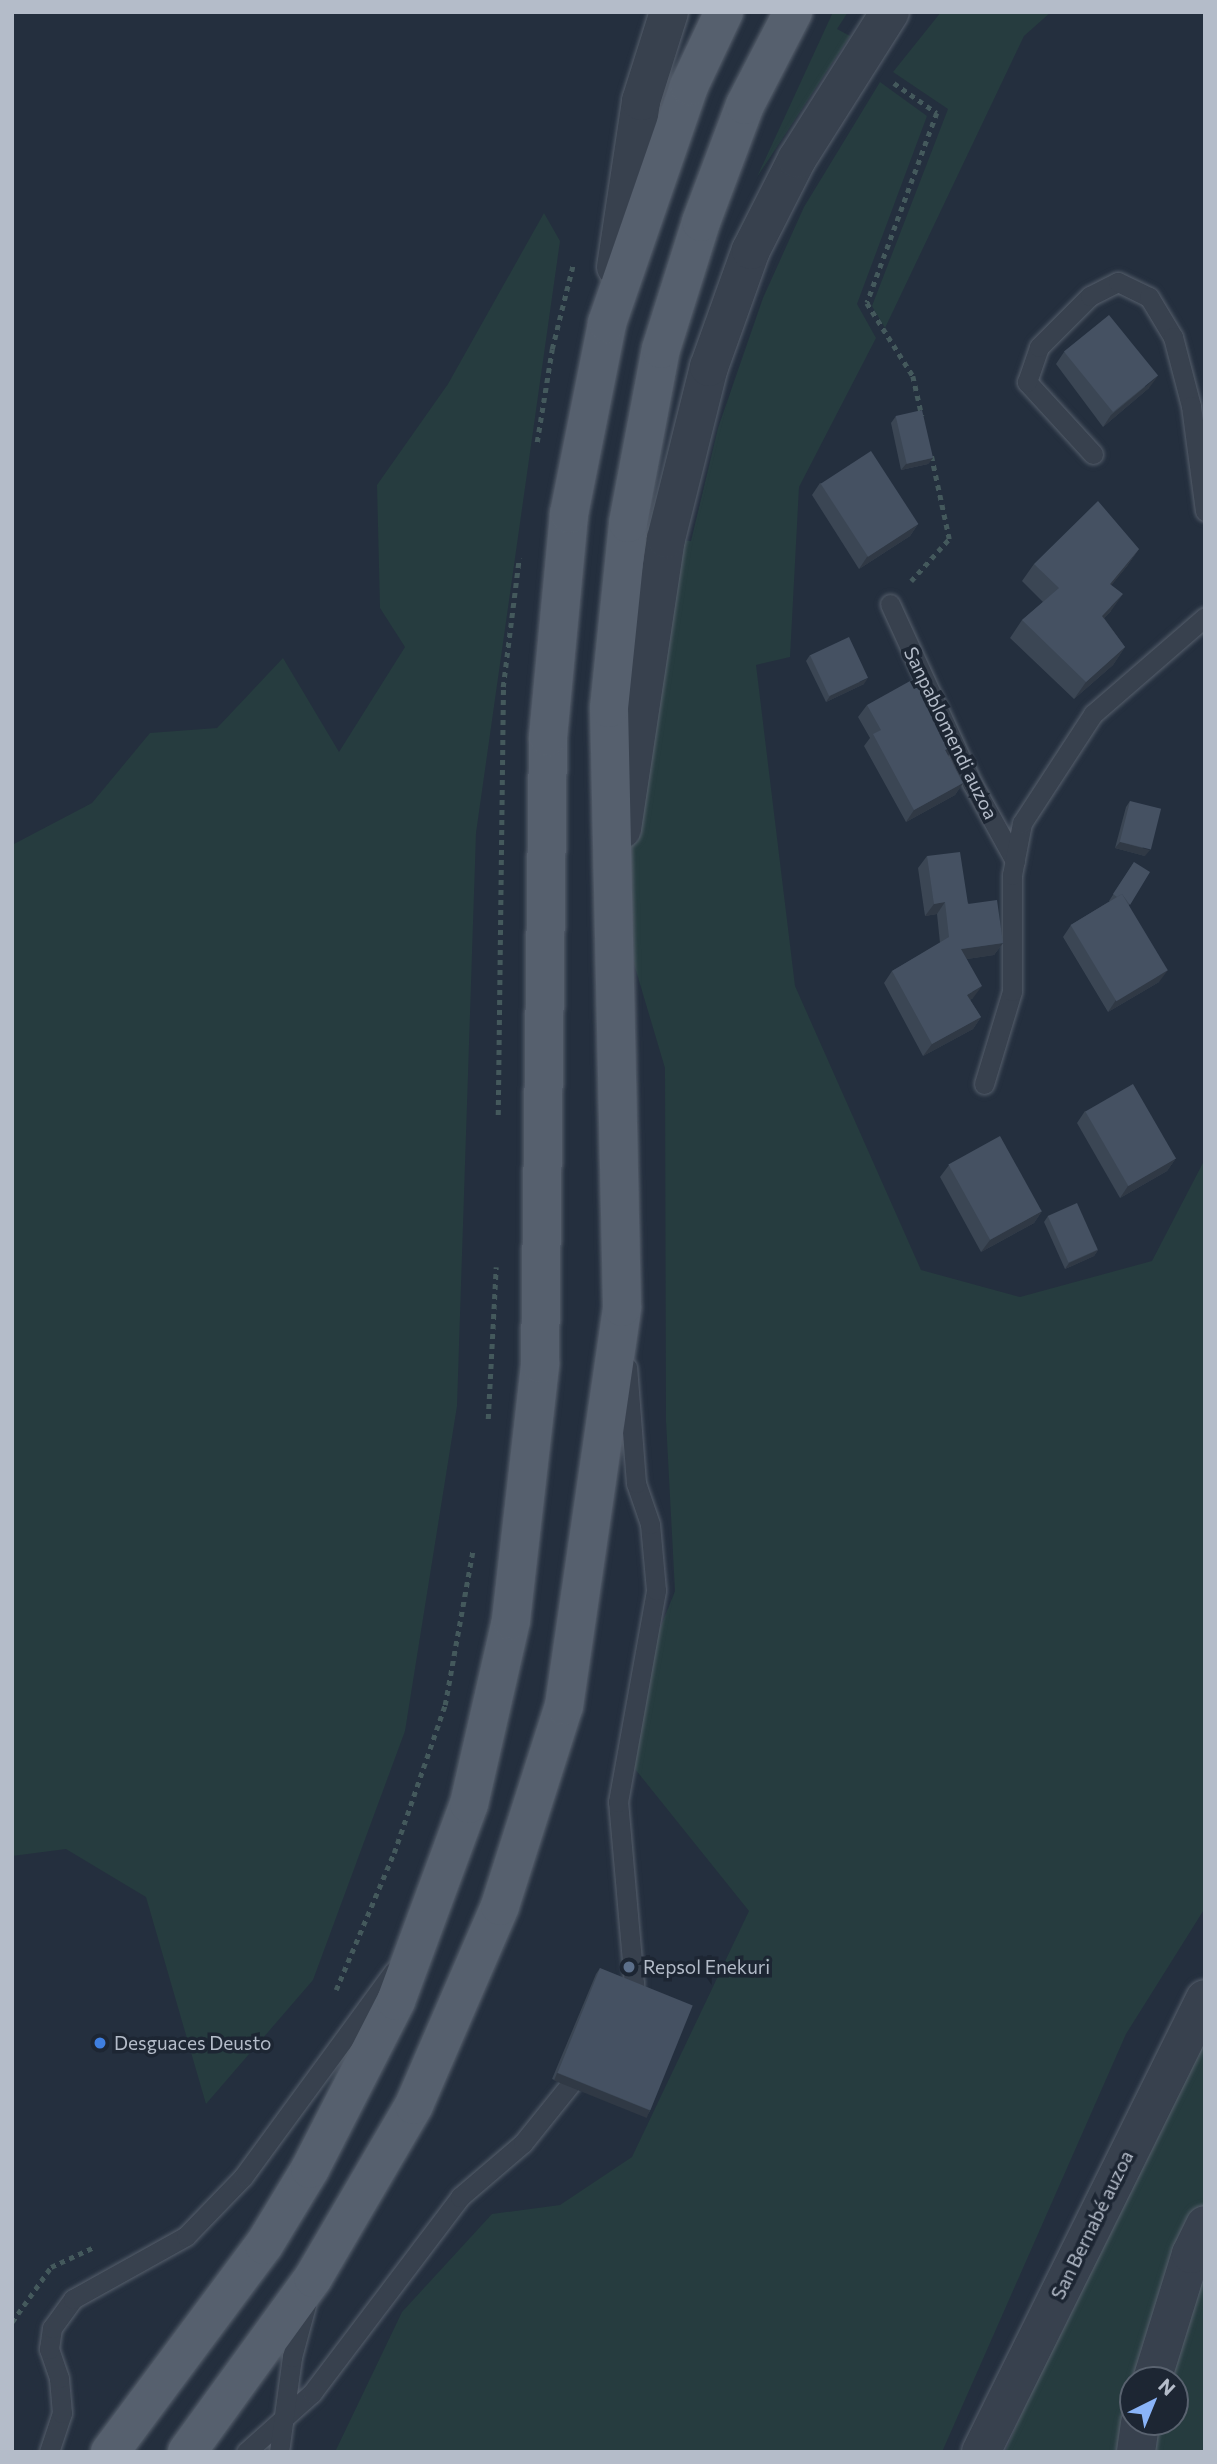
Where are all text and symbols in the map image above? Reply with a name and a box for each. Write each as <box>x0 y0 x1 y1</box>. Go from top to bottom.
street label: Sanpablomendi auzoa <box>899 643 1003 823</box>
place label: Repsol Enekuri <box>643 1956 770 1978</box>
marker: Repsol Enekuri <box>621 1959 637 1975</box>
place label: Desguaces Deusto <box>114 2032 271 2054</box>
marker: Desguaces Deusto <box>92 2035 108 2051</box>
street label: San Bernabé auzoa <box>1046 2147 1138 2303</box>
north arrow <box>1119 2366 1189 2436</box>
text: N <box>1154 2373 1180 2400</box>

